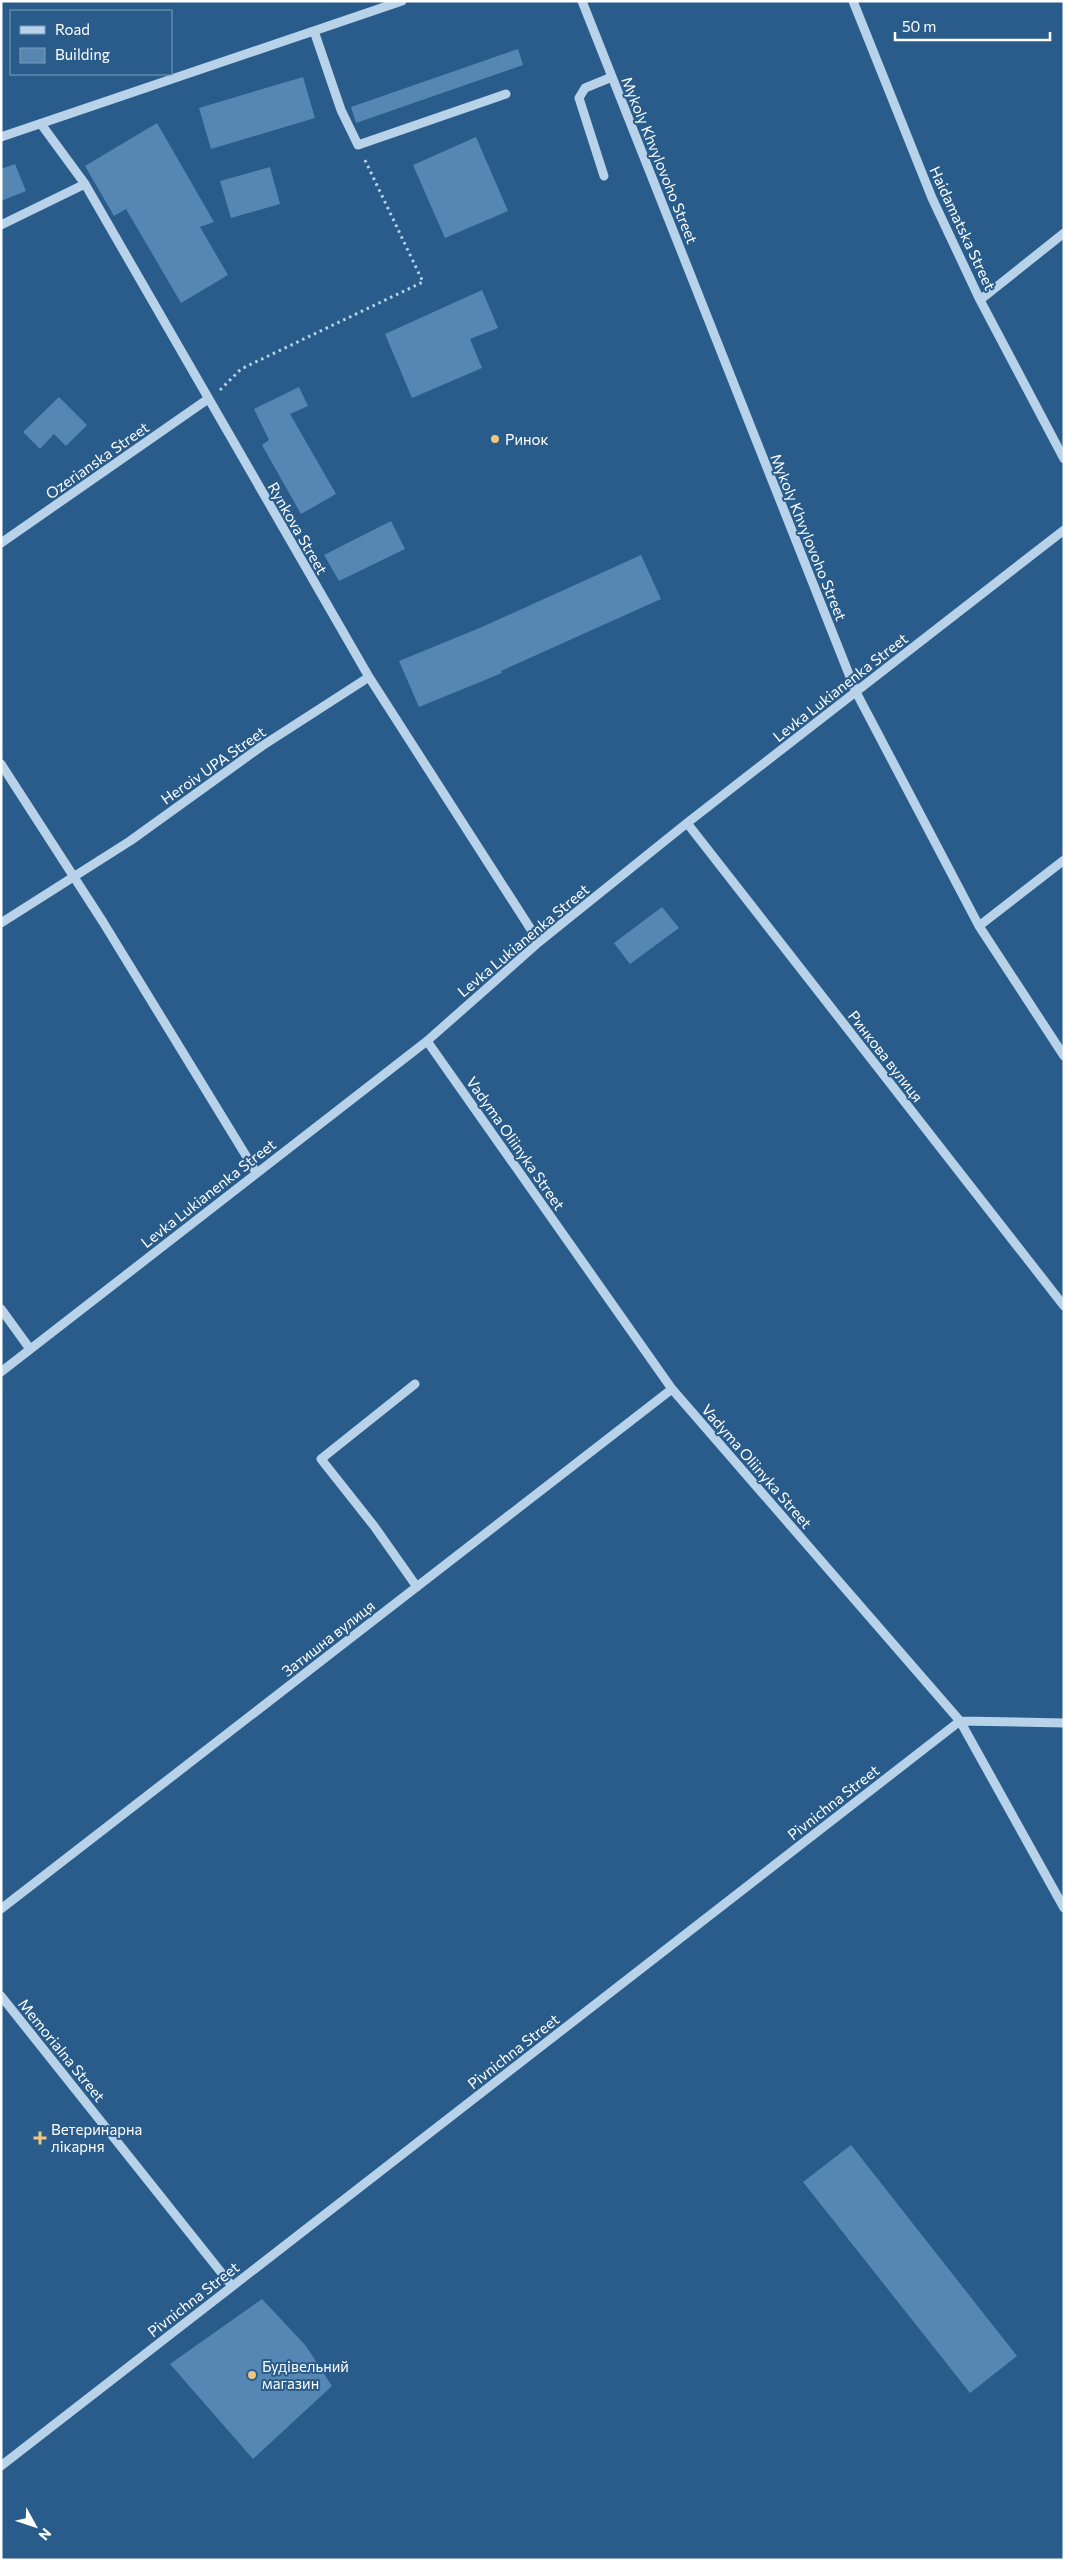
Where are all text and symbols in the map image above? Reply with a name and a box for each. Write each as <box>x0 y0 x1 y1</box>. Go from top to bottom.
legend <box>10 10 172 75</box>
scale bar <box>895 10 1050 42</box>
text: 50 m <box>902 17 936 35</box>
text: Road <box>55 20 90 38</box>
text: Building <box>55 45 110 63</box>
street label: Mykoly Khvylovoho Street <box>618 74 702 246</box>
street label: Haidamatska Street <box>926 163 1000 293</box>
street label: Ozerianska Street <box>42 418 152 502</box>
place label: Ринок <box>505 430 549 448</box>
marker: Ринок <box>489 433 501 445</box>
street label: Mykoly Khvylovoho Street <box>767 451 851 623</box>
street label: Rynkova Street <box>264 479 332 577</box>
street label: Levka Lukianenka Street <box>769 629 911 745</box>
street label: Heroiv UPA Street <box>157 722 269 808</box>
street label: Levka Lukianenka Street <box>454 880 592 1000</box>
street label: Ринкова вулиця <box>845 1007 927 1105</box>
street label: Vadyma Oliinyka Street <box>463 1073 569 1213</box>
street label: Levka Lukianenka Street <box>137 1135 279 1251</box>
street label: Vadyma Oliinyka Street <box>698 1400 816 1532</box>
street label: Затишна вулиця <box>278 1596 378 1680</box>
street label: Pivnichna Street <box>784 1761 882 1843</box>
street label: Memorialna Street <box>15 1995 109 2105</box>
street label: Pivnichna Street <box>464 2010 562 2092</box>
place label: Ветеринарна лікарня <box>51 2120 142 2155</box>
marker: Ветеринарна лікарня <box>33 2131 47 2145</box>
street label: Pivnichna Street <box>144 2258 242 2340</box>
place label: Будівельний магазин <box>262 2357 349 2392</box>
marker: Будівельний магазин <box>246 2369 258 2381</box>
north arrow <box>10 2501 60 2551</box>
text: N <box>35 2525 55 2544</box>

